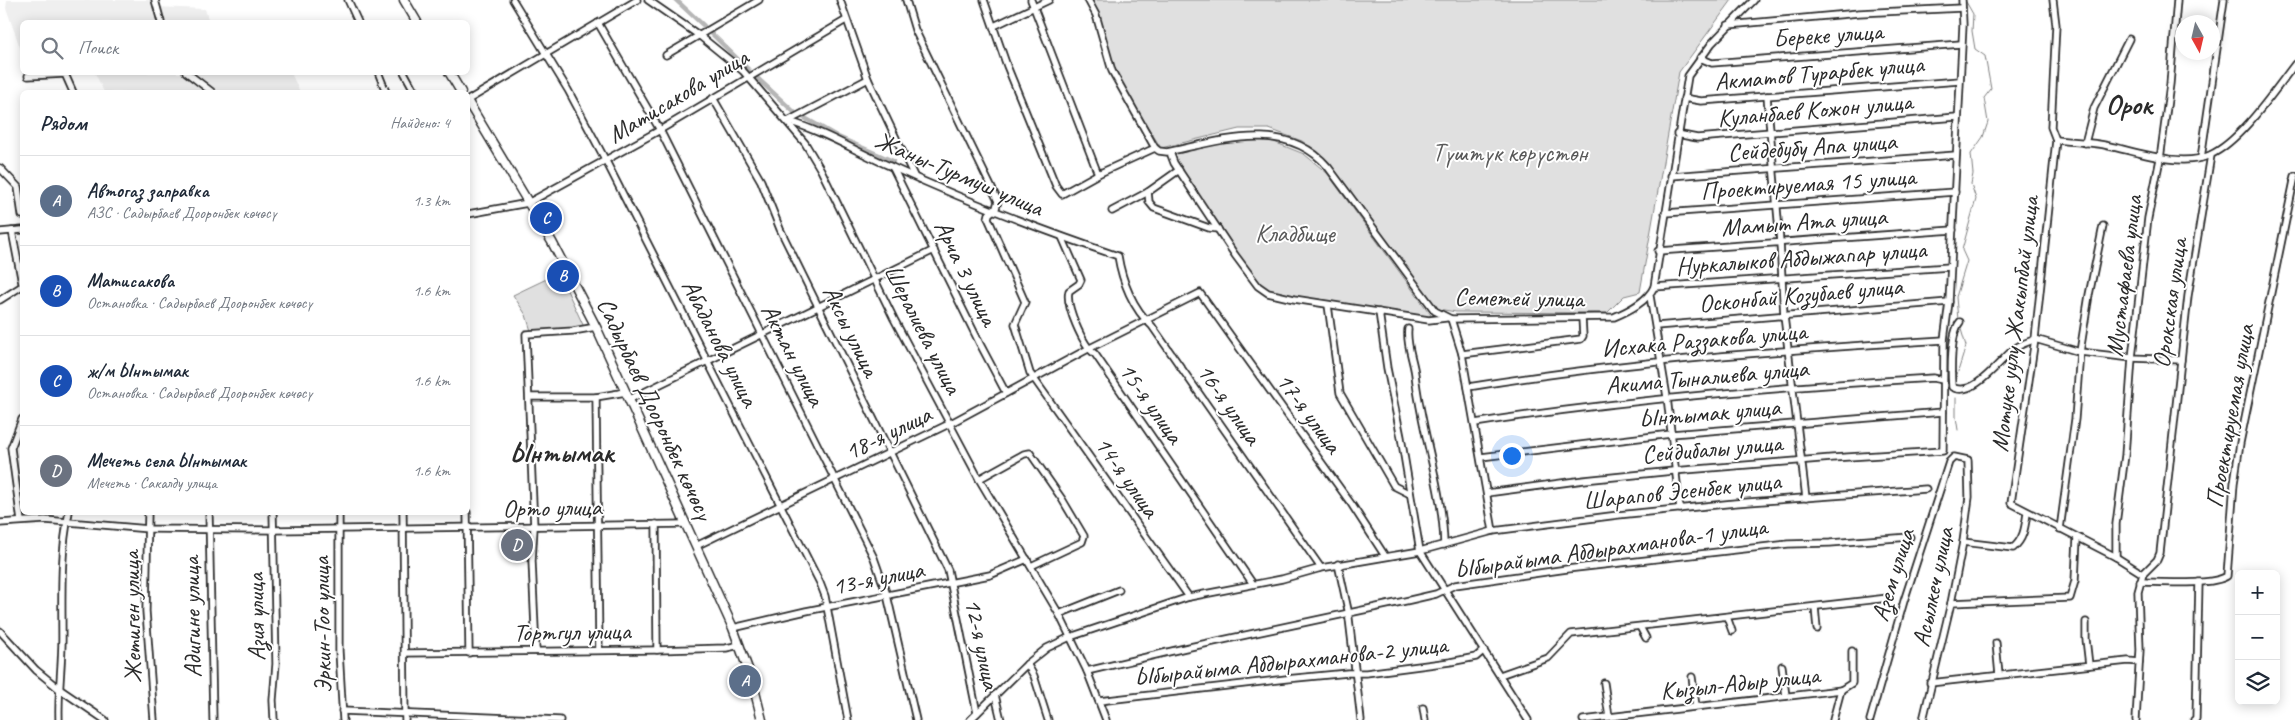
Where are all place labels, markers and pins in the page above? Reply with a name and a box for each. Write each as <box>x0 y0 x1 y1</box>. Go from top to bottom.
pin: C <box>530 199 562 237</box>
pin: B <box>547 257 579 295</box>
pin: D <box>501 526 533 564</box>
pin: A <box>729 662 761 700</box>

